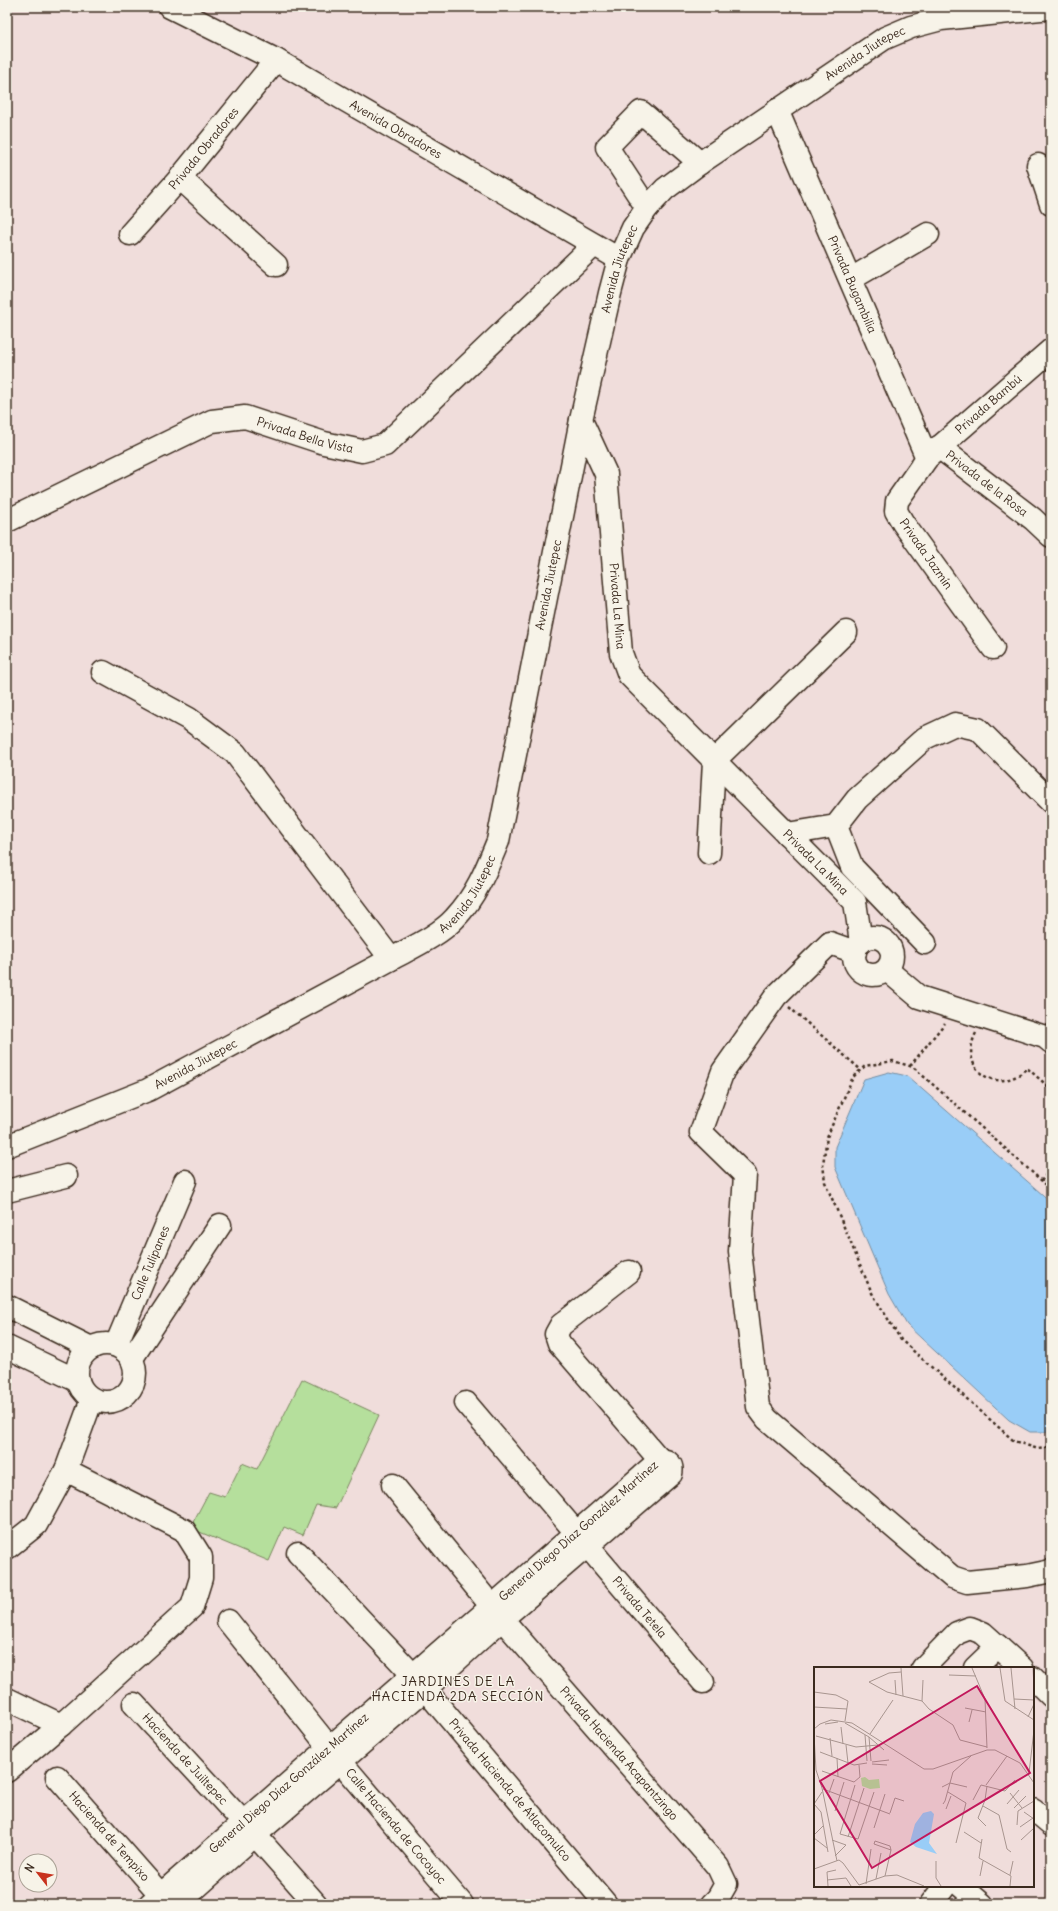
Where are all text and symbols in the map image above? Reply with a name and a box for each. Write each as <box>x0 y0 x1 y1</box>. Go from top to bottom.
street label: Avenida Jiutepec <box>822 22 907 84</box>
street label: Avenida Obradores <box>347 96 445 162</box>
street label: Privada Obradores <box>165 104 242 192</box>
street label: Avenida Jiutepec <box>598 222 640 314</box>
street label: Privada Bugambilia <box>825 233 880 335</box>
street label: Privada Bambú <box>952 371 1024 437</box>
street label: Privada Bella Vista <box>255 413 355 456</box>
street label: Privada de la Rosa <box>943 447 1031 519</box>
street label: Privada Jazmín <box>896 515 956 592</box>
street label: Avenida Jiutepec <box>532 538 564 631</box>
street label: Privada La Mina <box>606 562 629 650</box>
street label: Privada La Mina <box>780 826 852 898</box>
street label: Avenida Jiutepec <box>436 853 498 936</box>
street label: Avenida Jiutepec <box>151 1035 240 1092</box>
street label: Calle Tulipanes <box>128 1223 172 1302</box>
street label: General Diego Díaz González Martínez <box>495 1457 661 1604</box>
street label: Privada Tetela <box>610 1573 670 1641</box>
inset map <box>814 1667 1034 1887</box>
district label: JARDINES DE LA HACIENDA 2DA SECCIÓN <box>372 1673 545 1705</box>
street label: Privada Hacienda Acapantzingo <box>557 1683 682 1823</box>
street label: General Diego Díaz González Martínez <box>206 1709 371 1856</box>
street label: Hacienda de Juiltepec <box>139 1710 231 1808</box>
street label: Privada Hacienda de Atlacomulco <box>446 1715 575 1864</box>
street label: Calle Hacienda de Cocoyoc <box>343 1765 449 1887</box>
street label: Hacienda de Tempixo <box>66 1788 153 1884</box>
north arrow <box>18 1853 58 1893</box>
text: N <box>21 1861 37 1875</box>

